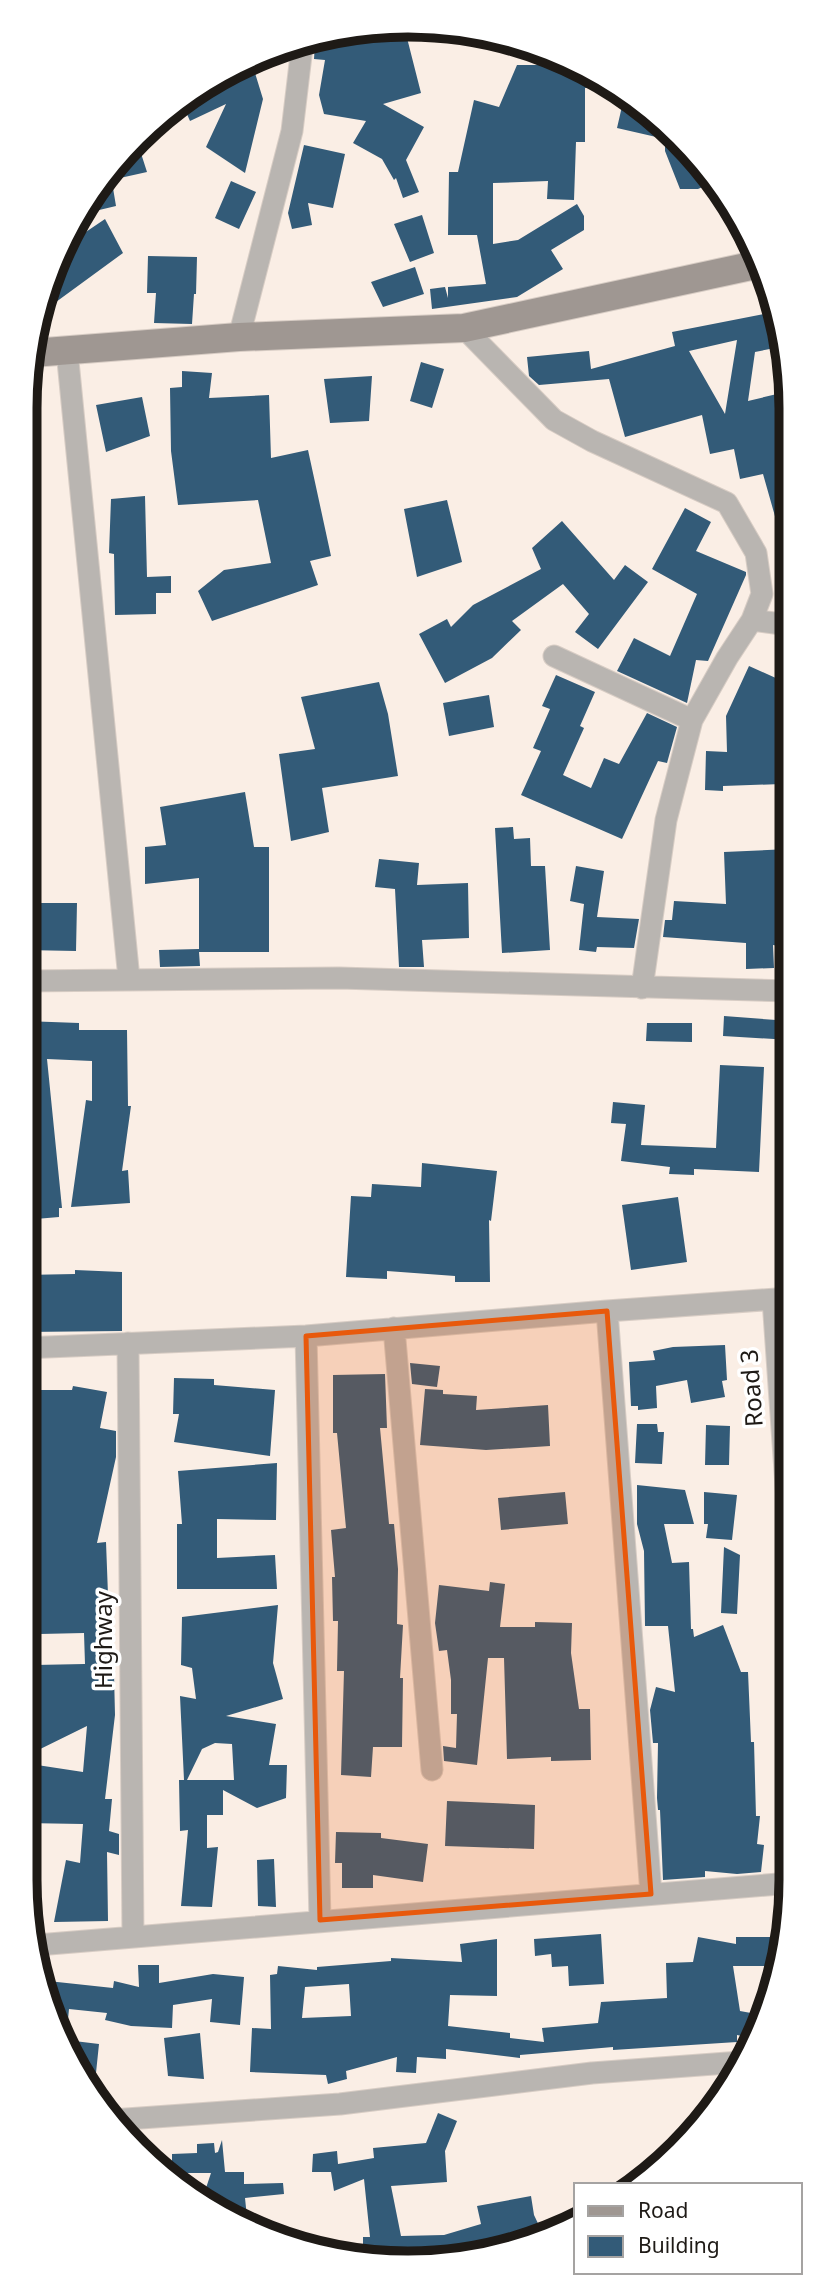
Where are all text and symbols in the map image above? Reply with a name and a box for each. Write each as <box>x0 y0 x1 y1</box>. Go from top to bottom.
street label: Road 3 <box>731 1348 770 1428</box>
street label: Highway <box>86 1590 119 1689</box>
legend <box>574 2183 802 2274</box>
text: Road <box>638 2196 688 2224</box>
text: Building <box>638 2231 720 2259</box>

